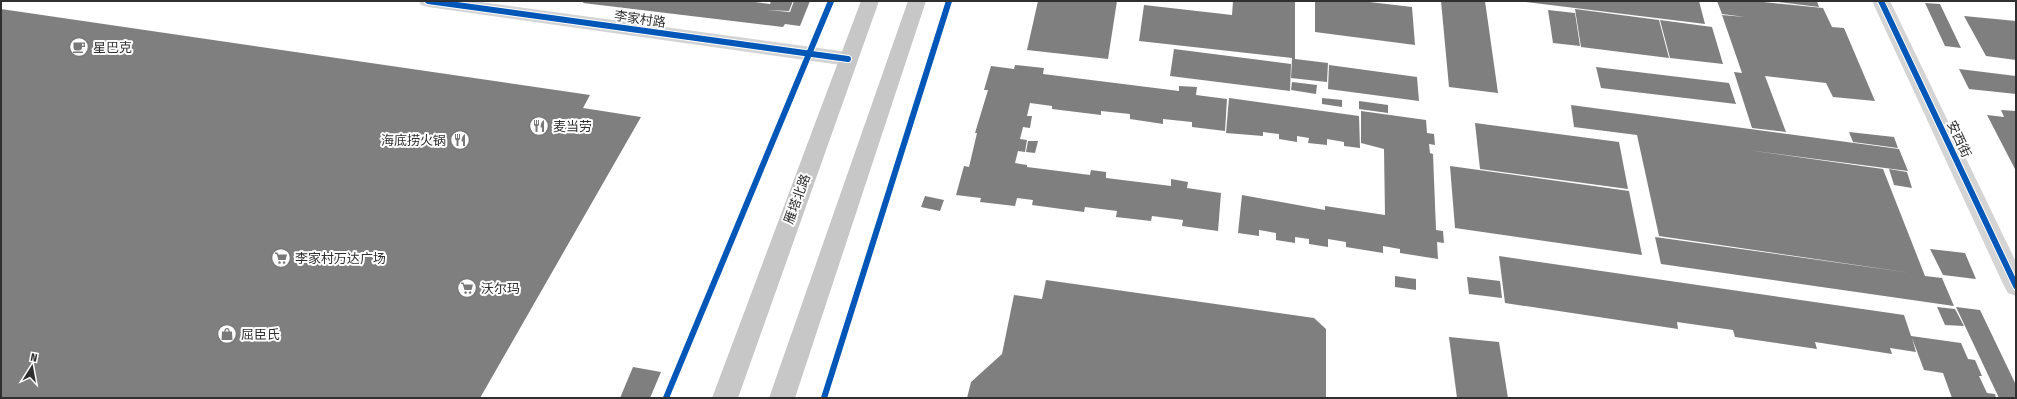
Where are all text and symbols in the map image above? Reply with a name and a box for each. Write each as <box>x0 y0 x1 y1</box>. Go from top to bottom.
street label: 李家村路 <box>613 8 667 30</box>
cafe icon: 星巴克 <box>68 36 90 58</box>
place label: 星巴克 <box>93 40 132 55</box>
restaurant icon: 麦当劳 <box>528 115 550 137</box>
street label: 安西街 <box>1944 118 1974 160</box>
place label: 麦当劳 <box>553 119 592 134</box>
restaurant icon: 海底捞火锅 <box>449 129 471 151</box>
place label: 海底捞火锅 <box>381 133 446 148</box>
street label: 雁塔北路 <box>781 172 813 226</box>
supermarket icon: 李家村万达广场 <box>270 247 292 269</box>
place label: 李家村万达广场 <box>295 251 386 266</box>
supermarket icon: 沃尔玛 <box>456 277 478 299</box>
place label: 沃尔玛 <box>481 281 520 296</box>
shop icon: 屈臣氏 <box>216 323 238 345</box>
place label: 屈臣氏 <box>241 327 280 342</box>
north arrow <box>12 347 52 387</box>
text: N <box>29 351 38 365</box>

